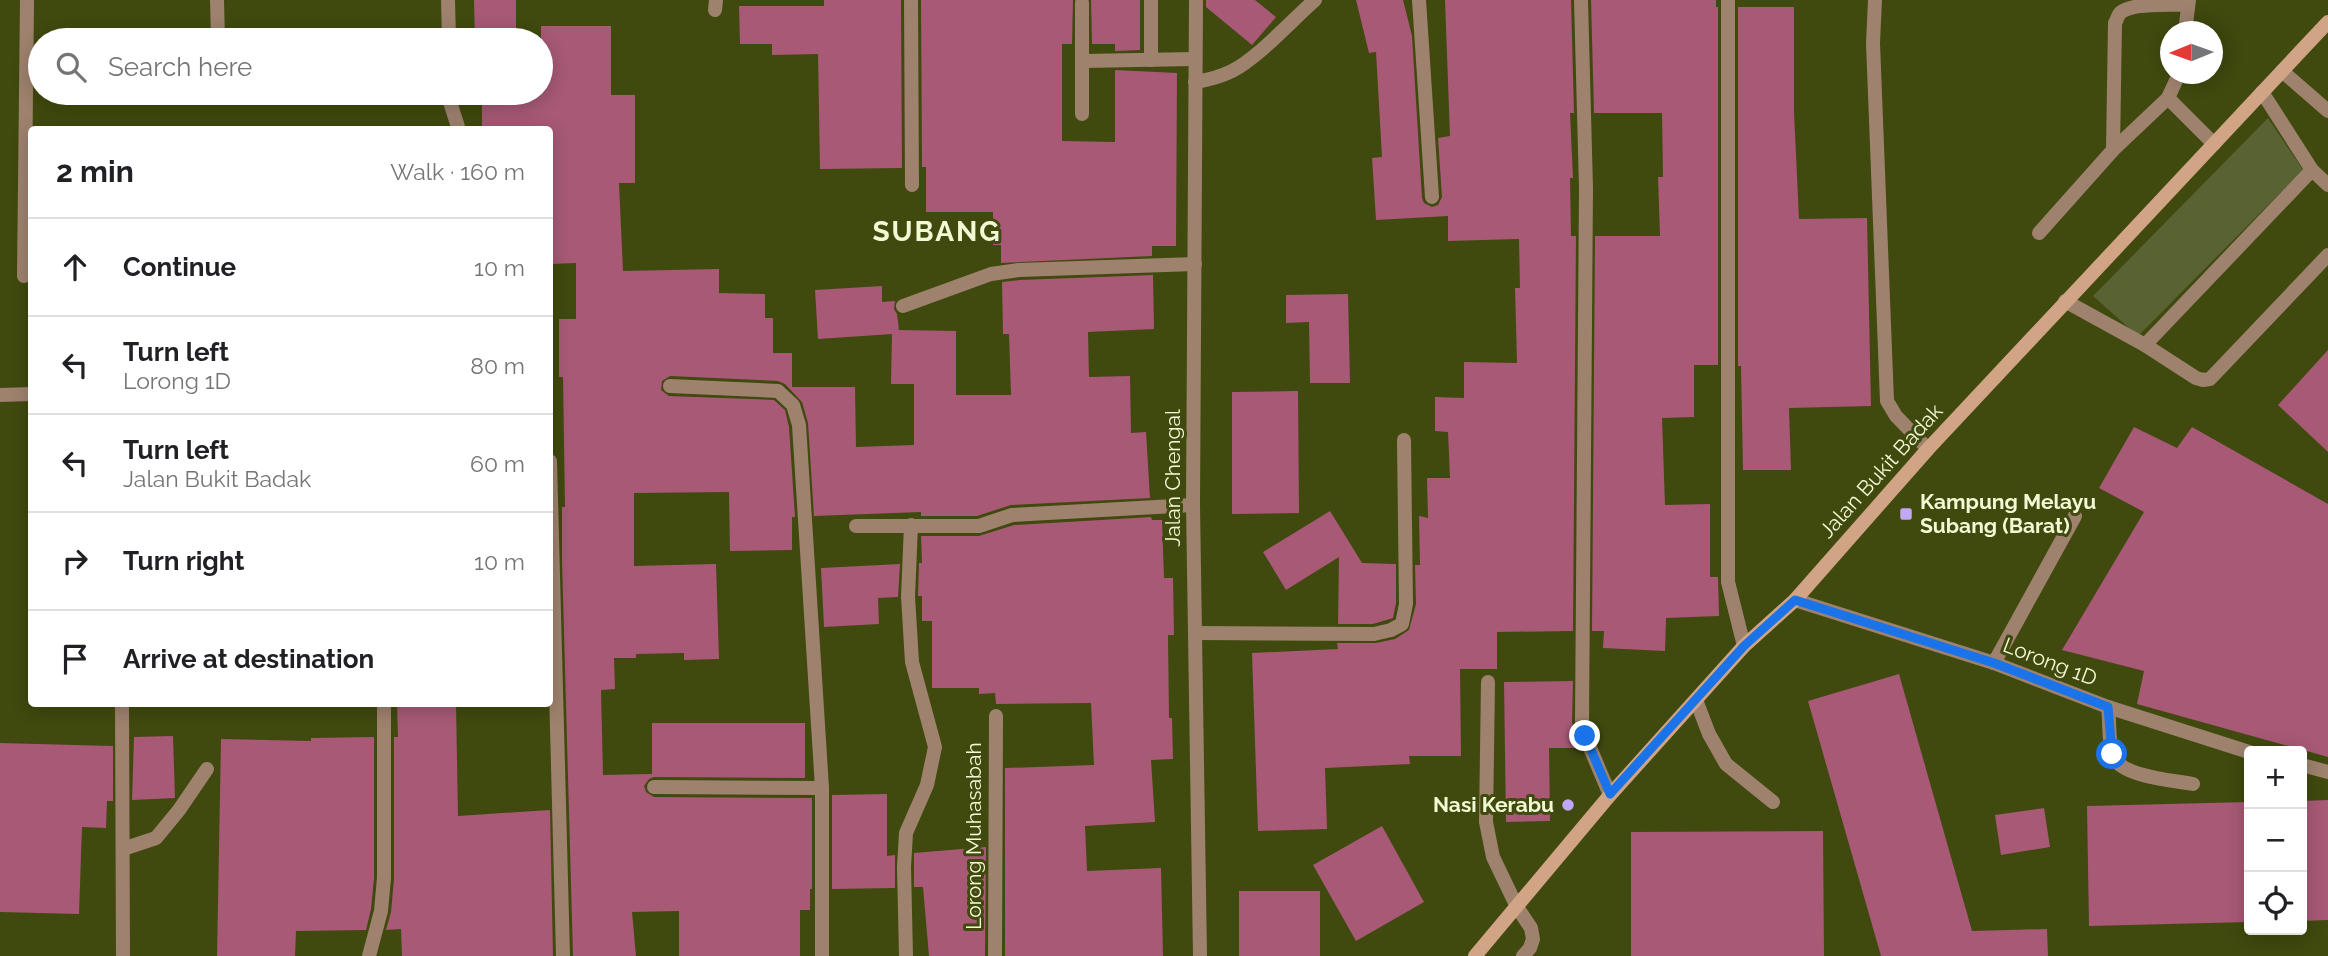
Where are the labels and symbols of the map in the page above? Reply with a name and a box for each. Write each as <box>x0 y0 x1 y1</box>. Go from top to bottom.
north arrow <box>2160 21 2223 84</box>
district label: SUBANG <box>872 215 1002 248</box>
street label: Jalan Bukit Badak <box>1814 398 1947 543</box>
street label: Jalan Chengal <box>1160 409 1185 547</box>
place label: Kampung Melayu Subang (Barat) <box>1920 489 2096 538</box>
marker: Kampung Melayu Subang (Barat) <box>1898 506 1914 522</box>
street label: Lorong 1D <box>2000 632 2101 691</box>
route end <box>1569 720 1600 751</box>
route start <box>2096 738 2127 769</box>
street label: Lorong Muhasabah <box>961 742 986 930</box>
place label: Nasi Kerabu <box>1433 792 1554 817</box>
marker: Nasi Kerabu <box>1560 797 1576 813</box>

